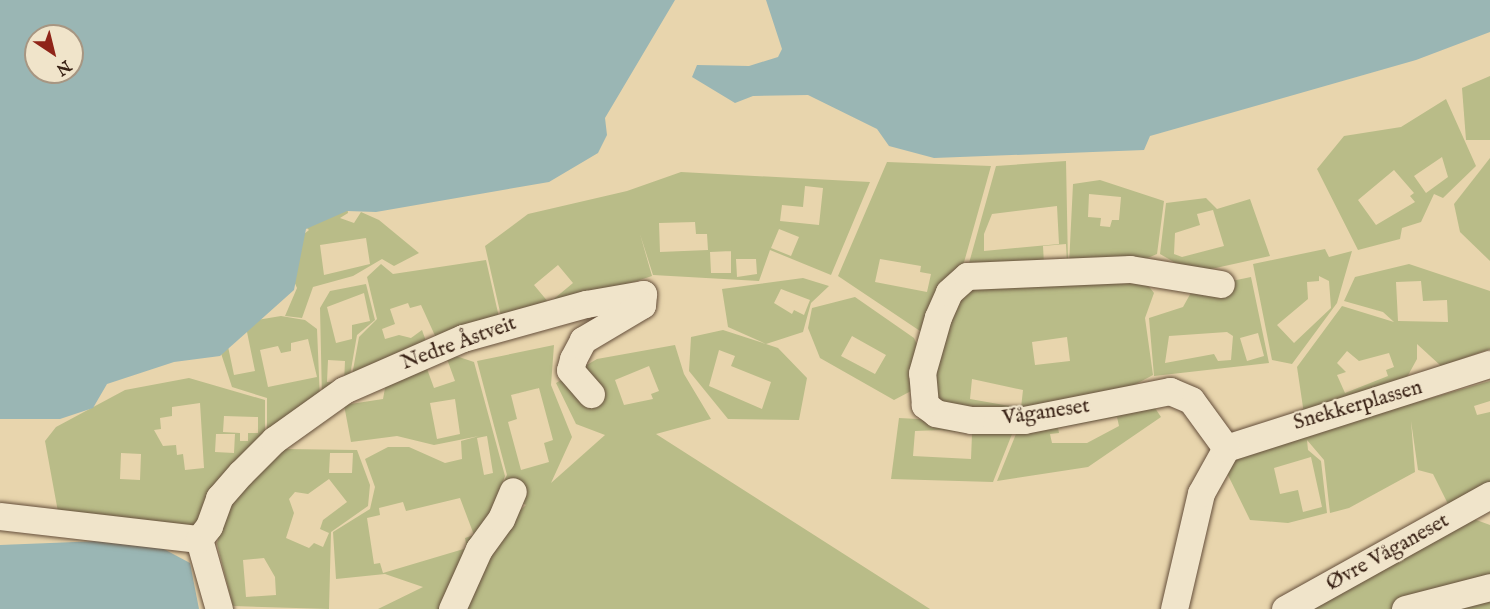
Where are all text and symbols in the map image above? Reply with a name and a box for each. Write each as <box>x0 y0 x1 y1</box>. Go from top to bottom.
north arrow <box>24 24 84 84</box>
text: N <box>52 55 75 79</box>
street label: Nedre Åstveit <box>398 312 520 376</box>
street label: Snekkerplassen <box>1291 376 1425 436</box>
street label: Våganeset <box>1001 394 1091 432</box>
street label: Øvre Våganeset <box>1322 509 1454 597</box>

